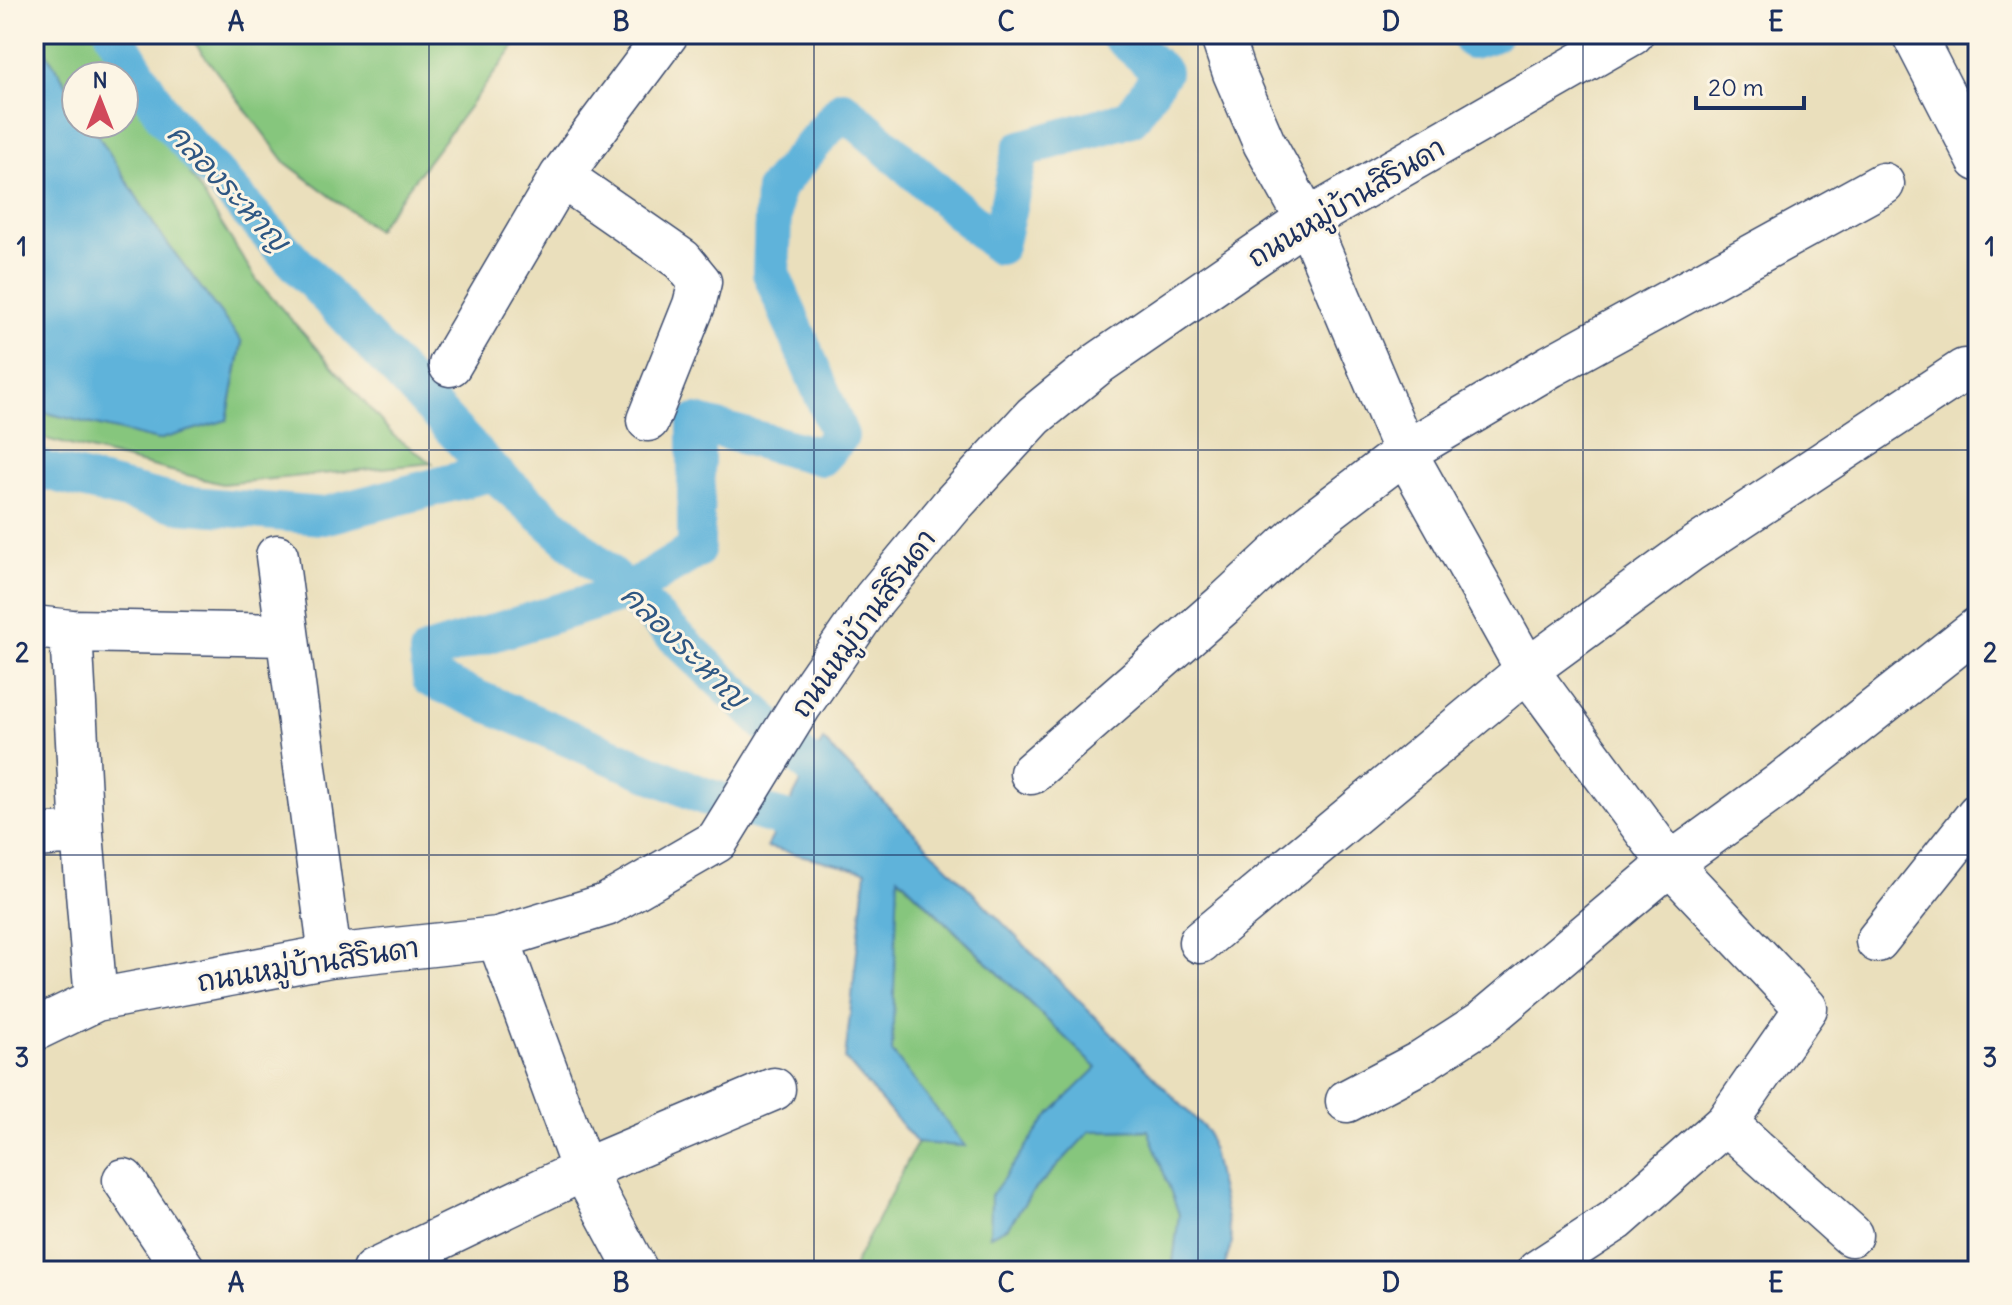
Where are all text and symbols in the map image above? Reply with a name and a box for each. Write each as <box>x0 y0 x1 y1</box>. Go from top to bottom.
text: A <box>228 5 245 38</box>
text: B <box>612 5 630 38</box>
text: C <box>997 5 1015 38</box>
text: D <box>1382 5 1400 38</box>
text: E <box>1768 5 1784 38</box>
north arrow <box>60 60 140 140</box>
scale bar <box>1696 60 1804 110</box>
text: N <box>92 66 108 94</box>
text: 20 m <box>1708 72 1764 102</box>
water label: คลองระหาญ <box>160 115 300 261</box>
street label: ถนนหมู่บ้านสิรินดา <box>1241 129 1453 278</box>
text: 1 <box>17 230 27 263</box>
text: 1 <box>1985 230 1995 263</box>
street label: ถนนหมู่บ้านสิรินดา <box>783 522 946 726</box>
water label: คลองระหาญ <box>614 576 759 718</box>
text: 2 <box>15 636 29 669</box>
text: 2 <box>1983 636 1997 669</box>
street label: ถนนหมู่บ้านสิรินดา <box>195 929 422 1002</box>
text: 3 <box>15 1041 29 1074</box>
text: 3 <box>1983 1041 1997 1074</box>
text: A <box>228 1266 245 1299</box>
text: B <box>612 1266 630 1299</box>
text: C <box>997 1266 1015 1299</box>
text: D <box>1382 1266 1400 1299</box>
text: E <box>1768 1266 1784 1299</box>

